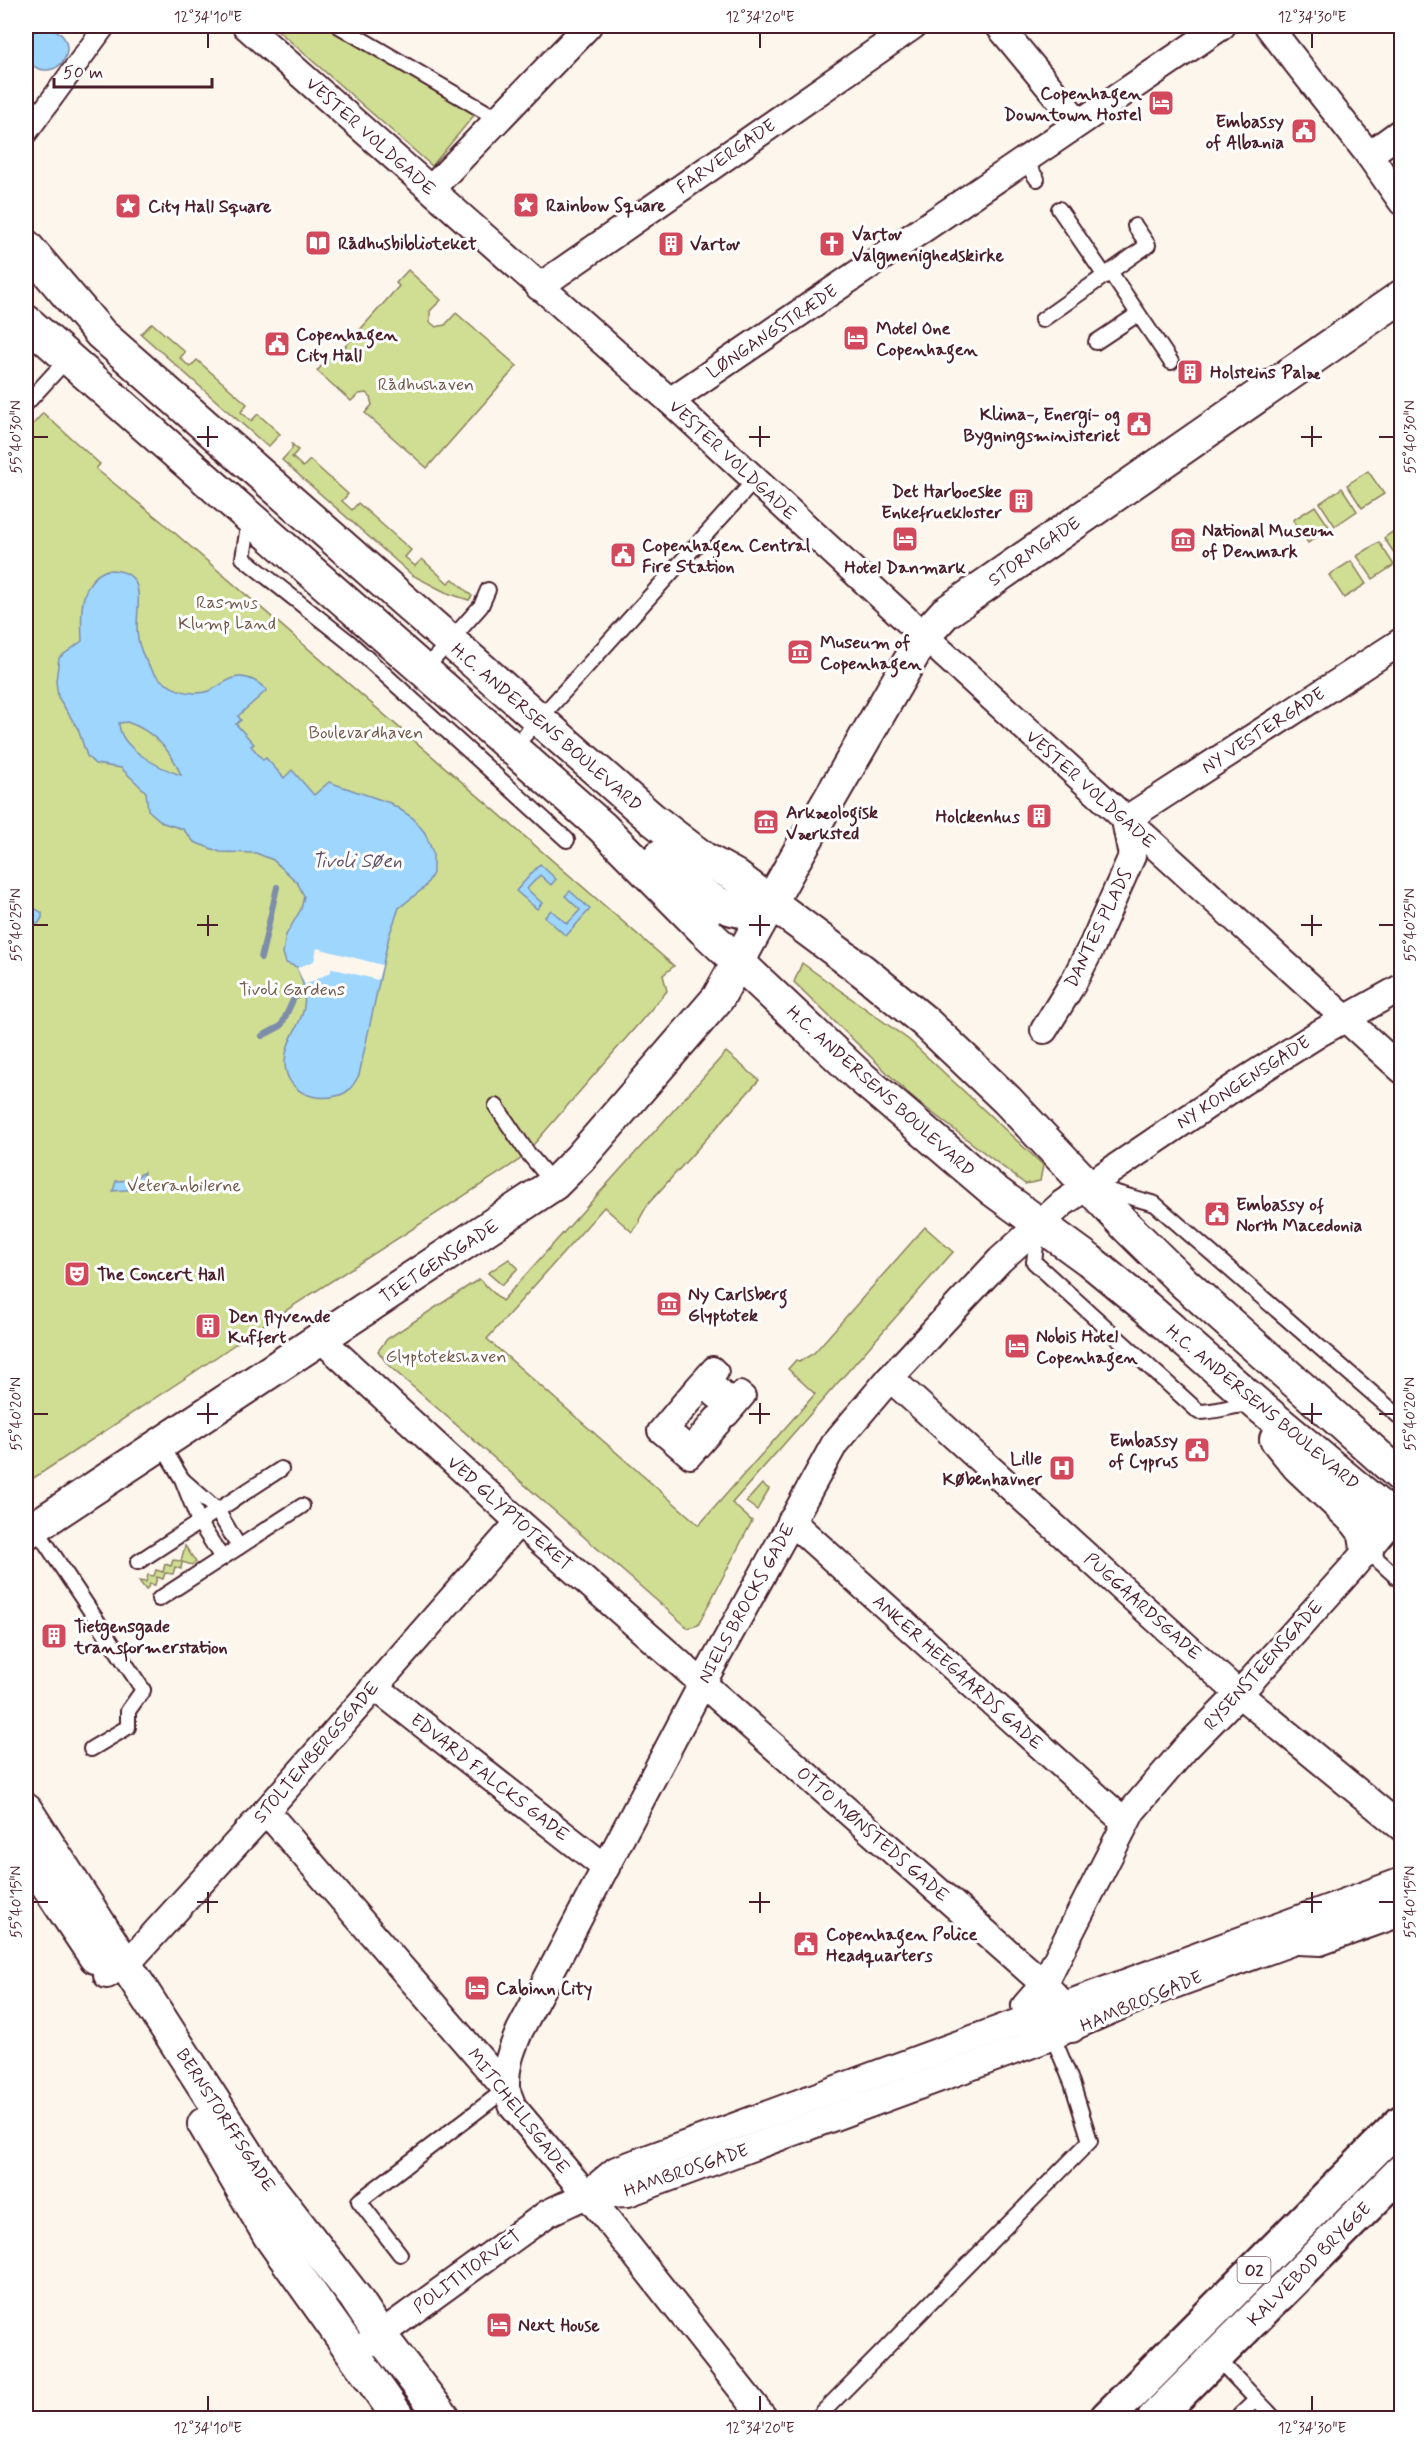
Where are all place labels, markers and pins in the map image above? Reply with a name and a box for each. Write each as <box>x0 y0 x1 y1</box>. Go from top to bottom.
place label: Copenhagen Downtown Hostel <box>1004 82 1143 127</box>
hotel icon: Copenhagen Downtown Hostel <box>1146 88 1176 118</box>
place label: Embassy of Albania <box>1206 110 1284 155</box>
public building icon: Embassy of Albania <box>1289 116 1319 146</box>
place icon: Rainbow Square <box>511 190 541 220</box>
place icon: City Hall Square <box>113 191 143 221</box>
place label: Rainbow Square <box>546 194 666 218</box>
place label: City Hall Square <box>148 195 272 219</box>
place label: Vartov Valgmenighedskirke <box>852 223 1004 270</box>
library icon: Rådhusbiblioteket <box>303 228 333 258</box>
building icon: Vartov <box>656 229 686 259</box>
church icon: Vartov Valgmenighedskirke <box>817 229 847 259</box>
place label: Rådhusbiblioteket <box>338 232 477 256</box>
place label: Vartov <box>690 233 741 257</box>
place label: Motel One Copenhagen <box>876 317 979 364</box>
place label: Copenhagen City Hall <box>296 323 399 368</box>
hotel icon: Motel One Copenhagen <box>841 323 871 353</box>
public building icon: Copenhagen City Hall <box>262 329 292 359</box>
building icon: Holsteins Palæ <box>1175 357 1205 387</box>
place label: Holsteins Palæ <box>1210 361 1321 385</box>
place label: Klima-, Energi- og Bygningsministeriet <box>963 403 1120 450</box>
public building icon: Klima-, Energi- og Bygningsministeriet <box>1124 409 1154 439</box>
place label: Det Harboeske Enkefruekloster <box>881 480 1002 525</box>
building icon: Det Harboeske Enkefruekloster <box>1006 486 1036 516</box>
place label: National Museum of Denmark <box>1202 519 1334 564</box>
hotel icon: Hotel Danmark <box>890 524 920 554</box>
museum icon: National Museum of Denmark <box>1168 525 1198 555</box>
place label: Copenhagen Central Fire Station <box>642 534 811 579</box>
public building icon: Copenhagen Central Fire Station <box>608 540 638 570</box>
place label: Hotel Danmark <box>844 556 967 580</box>
place label: Museum of Copenhagen <box>820 631 923 678</box>
museum icon: Museum of Copenhagen <box>785 637 815 667</box>
place label: Arkæologisk Værksted <box>786 801 878 846</box>
building icon: Holckenhus <box>1024 801 1054 831</box>
place label: Holckenhus <box>935 805 1020 829</box>
museum icon: Arkæologisk Værksted <box>751 807 781 837</box>
place label: Embassy of North Macedonia <box>1236 1193 1363 1238</box>
public building icon: Embassy of North Macedonia <box>1202 1199 1232 1229</box>
theatre icon: The Concert Hall <box>62 1259 92 1289</box>
place label: The Concert Hall <box>97 1263 225 1287</box>
place label: Ny Carlsberg Glyptotek <box>688 1283 788 1328</box>
museum icon: Ny Carlsberg Glyptotek <box>654 1289 684 1319</box>
place label: Den flyvende Kuffert <box>228 1305 331 1350</box>
building icon: Den flyvende Kuffert <box>193 1311 223 1341</box>
place label: Nobis Hotel Copenhagen <box>1036 1325 1139 1372</box>
hotel icon: Nobis Hotel Copenhagen <box>1002 1331 1032 1361</box>
place label: Embassy of Cyprus <box>1109 1429 1178 1474</box>
public building icon: Embassy of Cyprus <box>1182 1435 1212 1465</box>
place label: Lille Københavner <box>942 1447 1043 1492</box>
hospital icon: Lille Københavner <box>1047 1453 1077 1483</box>
place label: Tietgensgade transformerstation <box>73 1615 228 1662</box>
building icon: Tietgensgade transformerstation <box>39 1621 69 1651</box>
place label: Copenhagen Police Headquarters <box>826 1923 978 1968</box>
public building icon: Copenhagen Police Headquarters <box>791 1929 821 1959</box>
hotel icon: Cabinn City <box>462 1973 492 2003</box>
place label: Cabinn City <box>496 1977 592 2001</box>
hotel icon: Next House <box>484 2310 514 2340</box>
place label: Next House <box>518 2314 600 2338</box>

